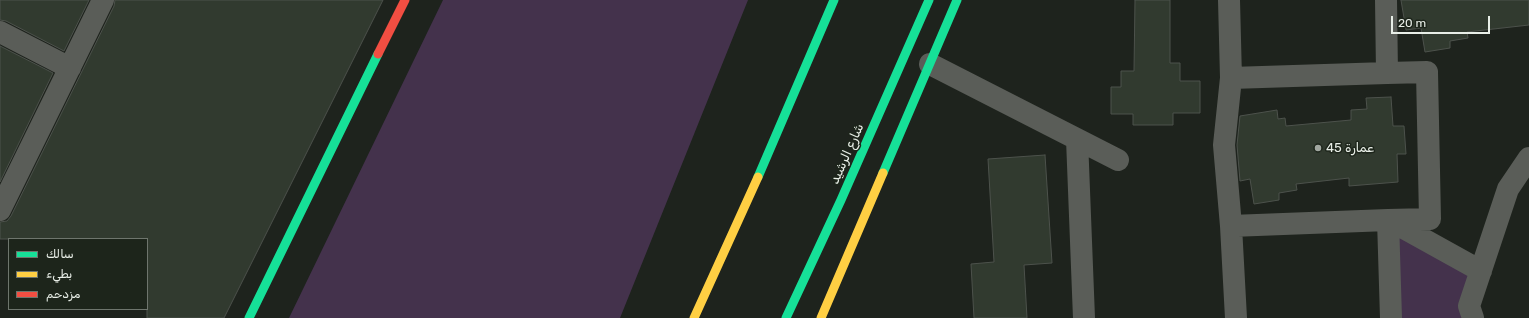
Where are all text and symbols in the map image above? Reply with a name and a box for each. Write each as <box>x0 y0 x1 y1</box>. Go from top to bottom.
scale bar <box>1393 8 1492 34</box>
text: 20 m <box>1398 16 1426 30</box>
street label: شارع الرشيد <box>827 121 867 187</box>
place label: عمارة 45 <box>1326 140 1374 156</box>
marker: عمارة 45 <box>1313 143 1323 153</box>
legend <box>8 238 148 310</box>
text: سالك <box>46 247 74 261</box>
text: بطيء <box>46 267 72 281</box>
text: مزدحم <box>46 287 80 301</box>

